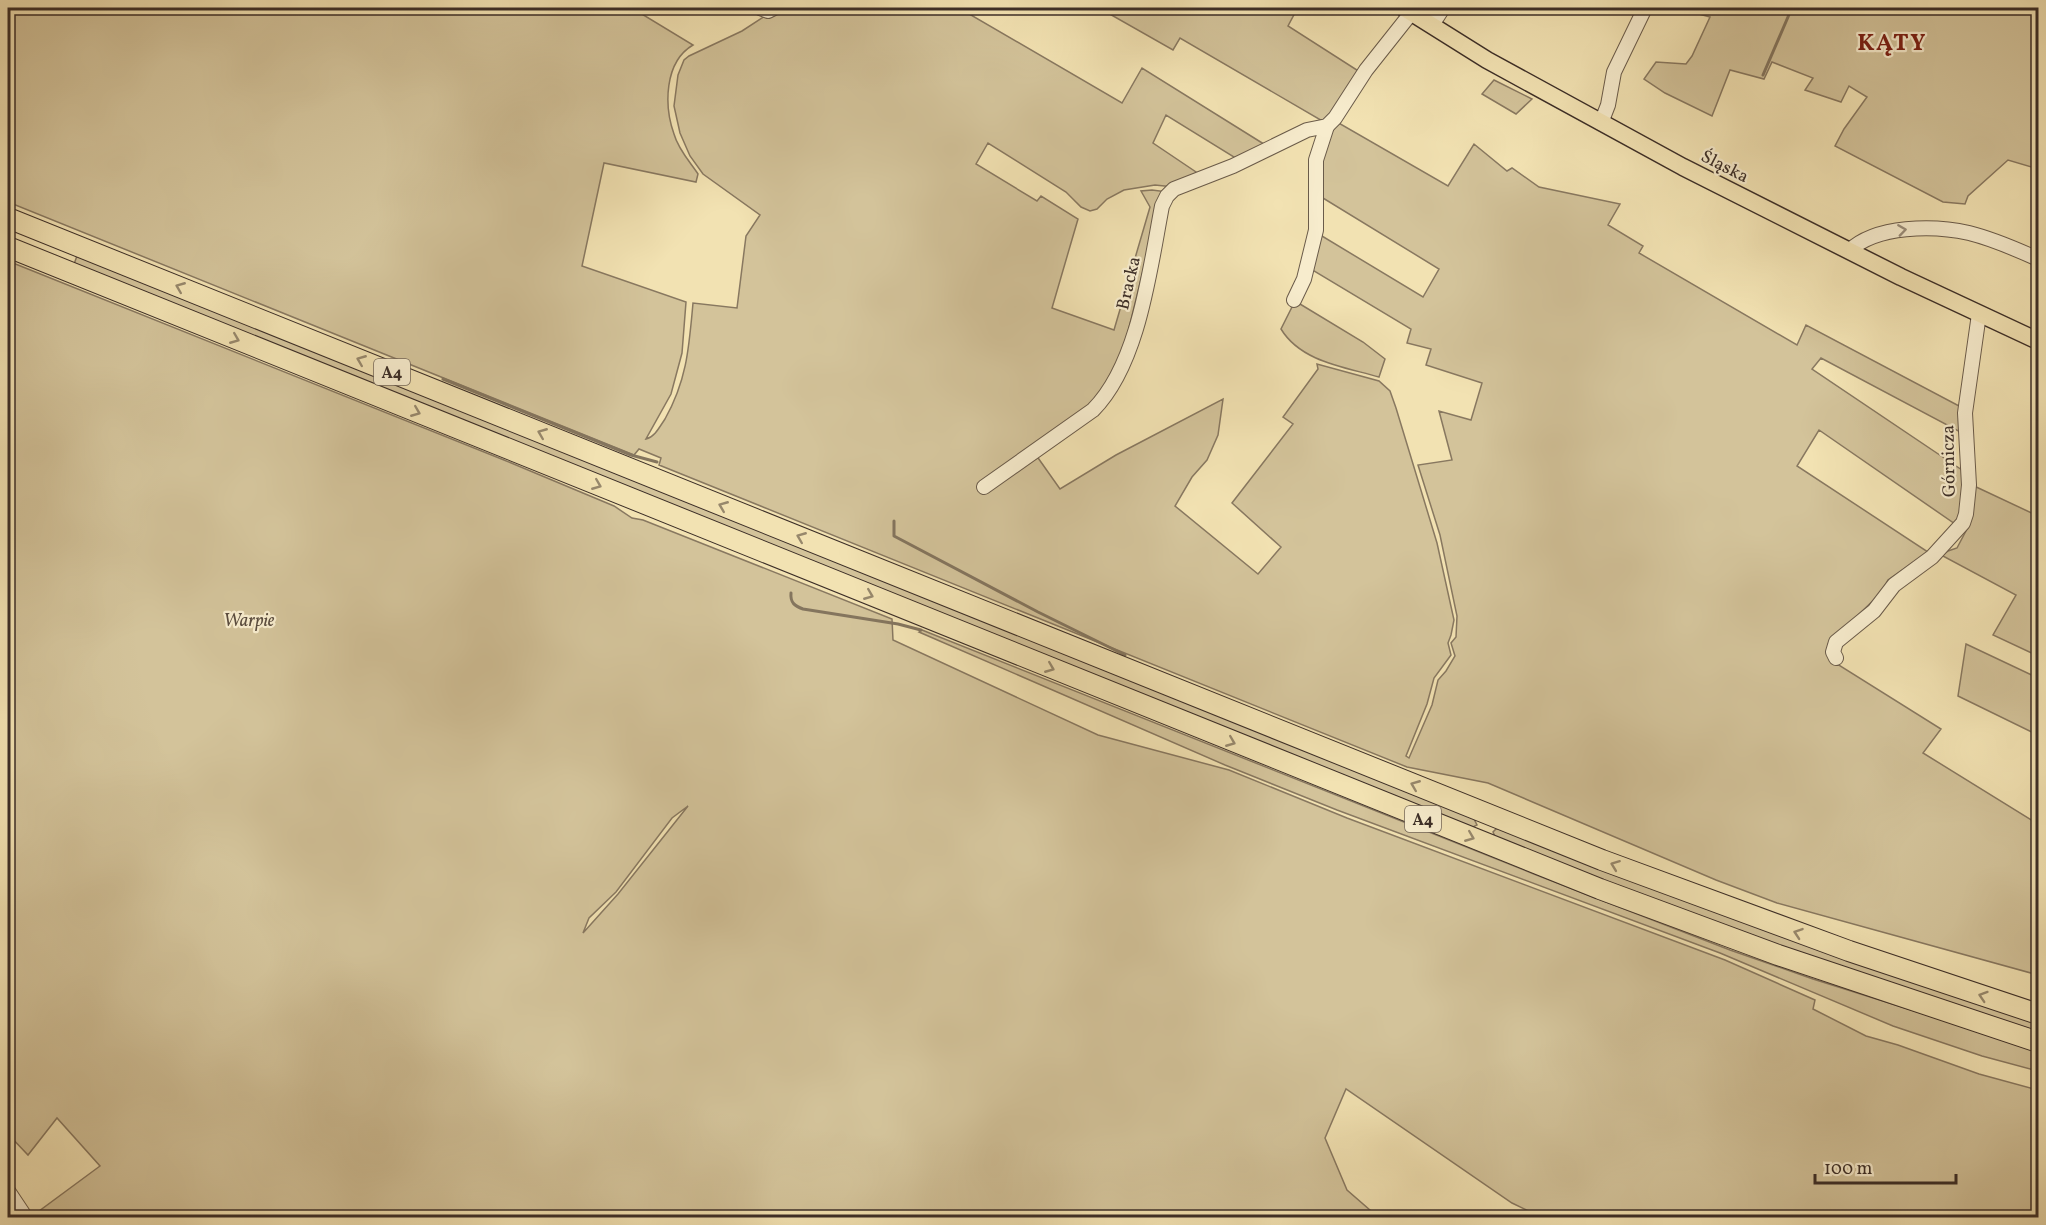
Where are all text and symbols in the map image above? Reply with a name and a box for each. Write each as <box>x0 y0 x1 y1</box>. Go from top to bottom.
district label: KĄTY <box>1857 27 1927 61</box>
street label: Śląska <box>1696 145 1753 190</box>
one-way arrow <box>1897 225 1907 237</box>
street label: Bracka <box>1111 254 1148 313</box>
one-way arrow <box>175 282 186 294</box>
one-way arrow <box>229 332 240 344</box>
one-way arrow <box>356 355 367 367</box>
road number: A4 <box>374 359 410 385</box>
one-way arrow <box>410 405 421 417</box>
street label: Górnicza <box>1936 424 1963 497</box>
one-way arrow <box>537 428 548 440</box>
one-way arrow <box>591 477 601 490</box>
one-way arrow <box>718 501 729 513</box>
one-way arrow <box>796 532 807 544</box>
one-way arrow <box>863 588 874 600</box>
park label: Warpie <box>224 609 275 634</box>
one-way arrow <box>1044 661 1055 673</box>
one-way arrow <box>1224 735 1235 747</box>
one-way arrow <box>1410 780 1420 793</box>
road number: A4 <box>1405 806 1441 832</box>
one-way arrow <box>1464 830 1475 843</box>
one-way arrow <box>1611 860 1622 872</box>
one-way arrow <box>1793 928 1804 941</box>
one-way arrow <box>1978 991 1989 1003</box>
scale bar <box>1815 1147 1956 1185</box>
text: 100 m <box>1824 1157 1873 1182</box>

